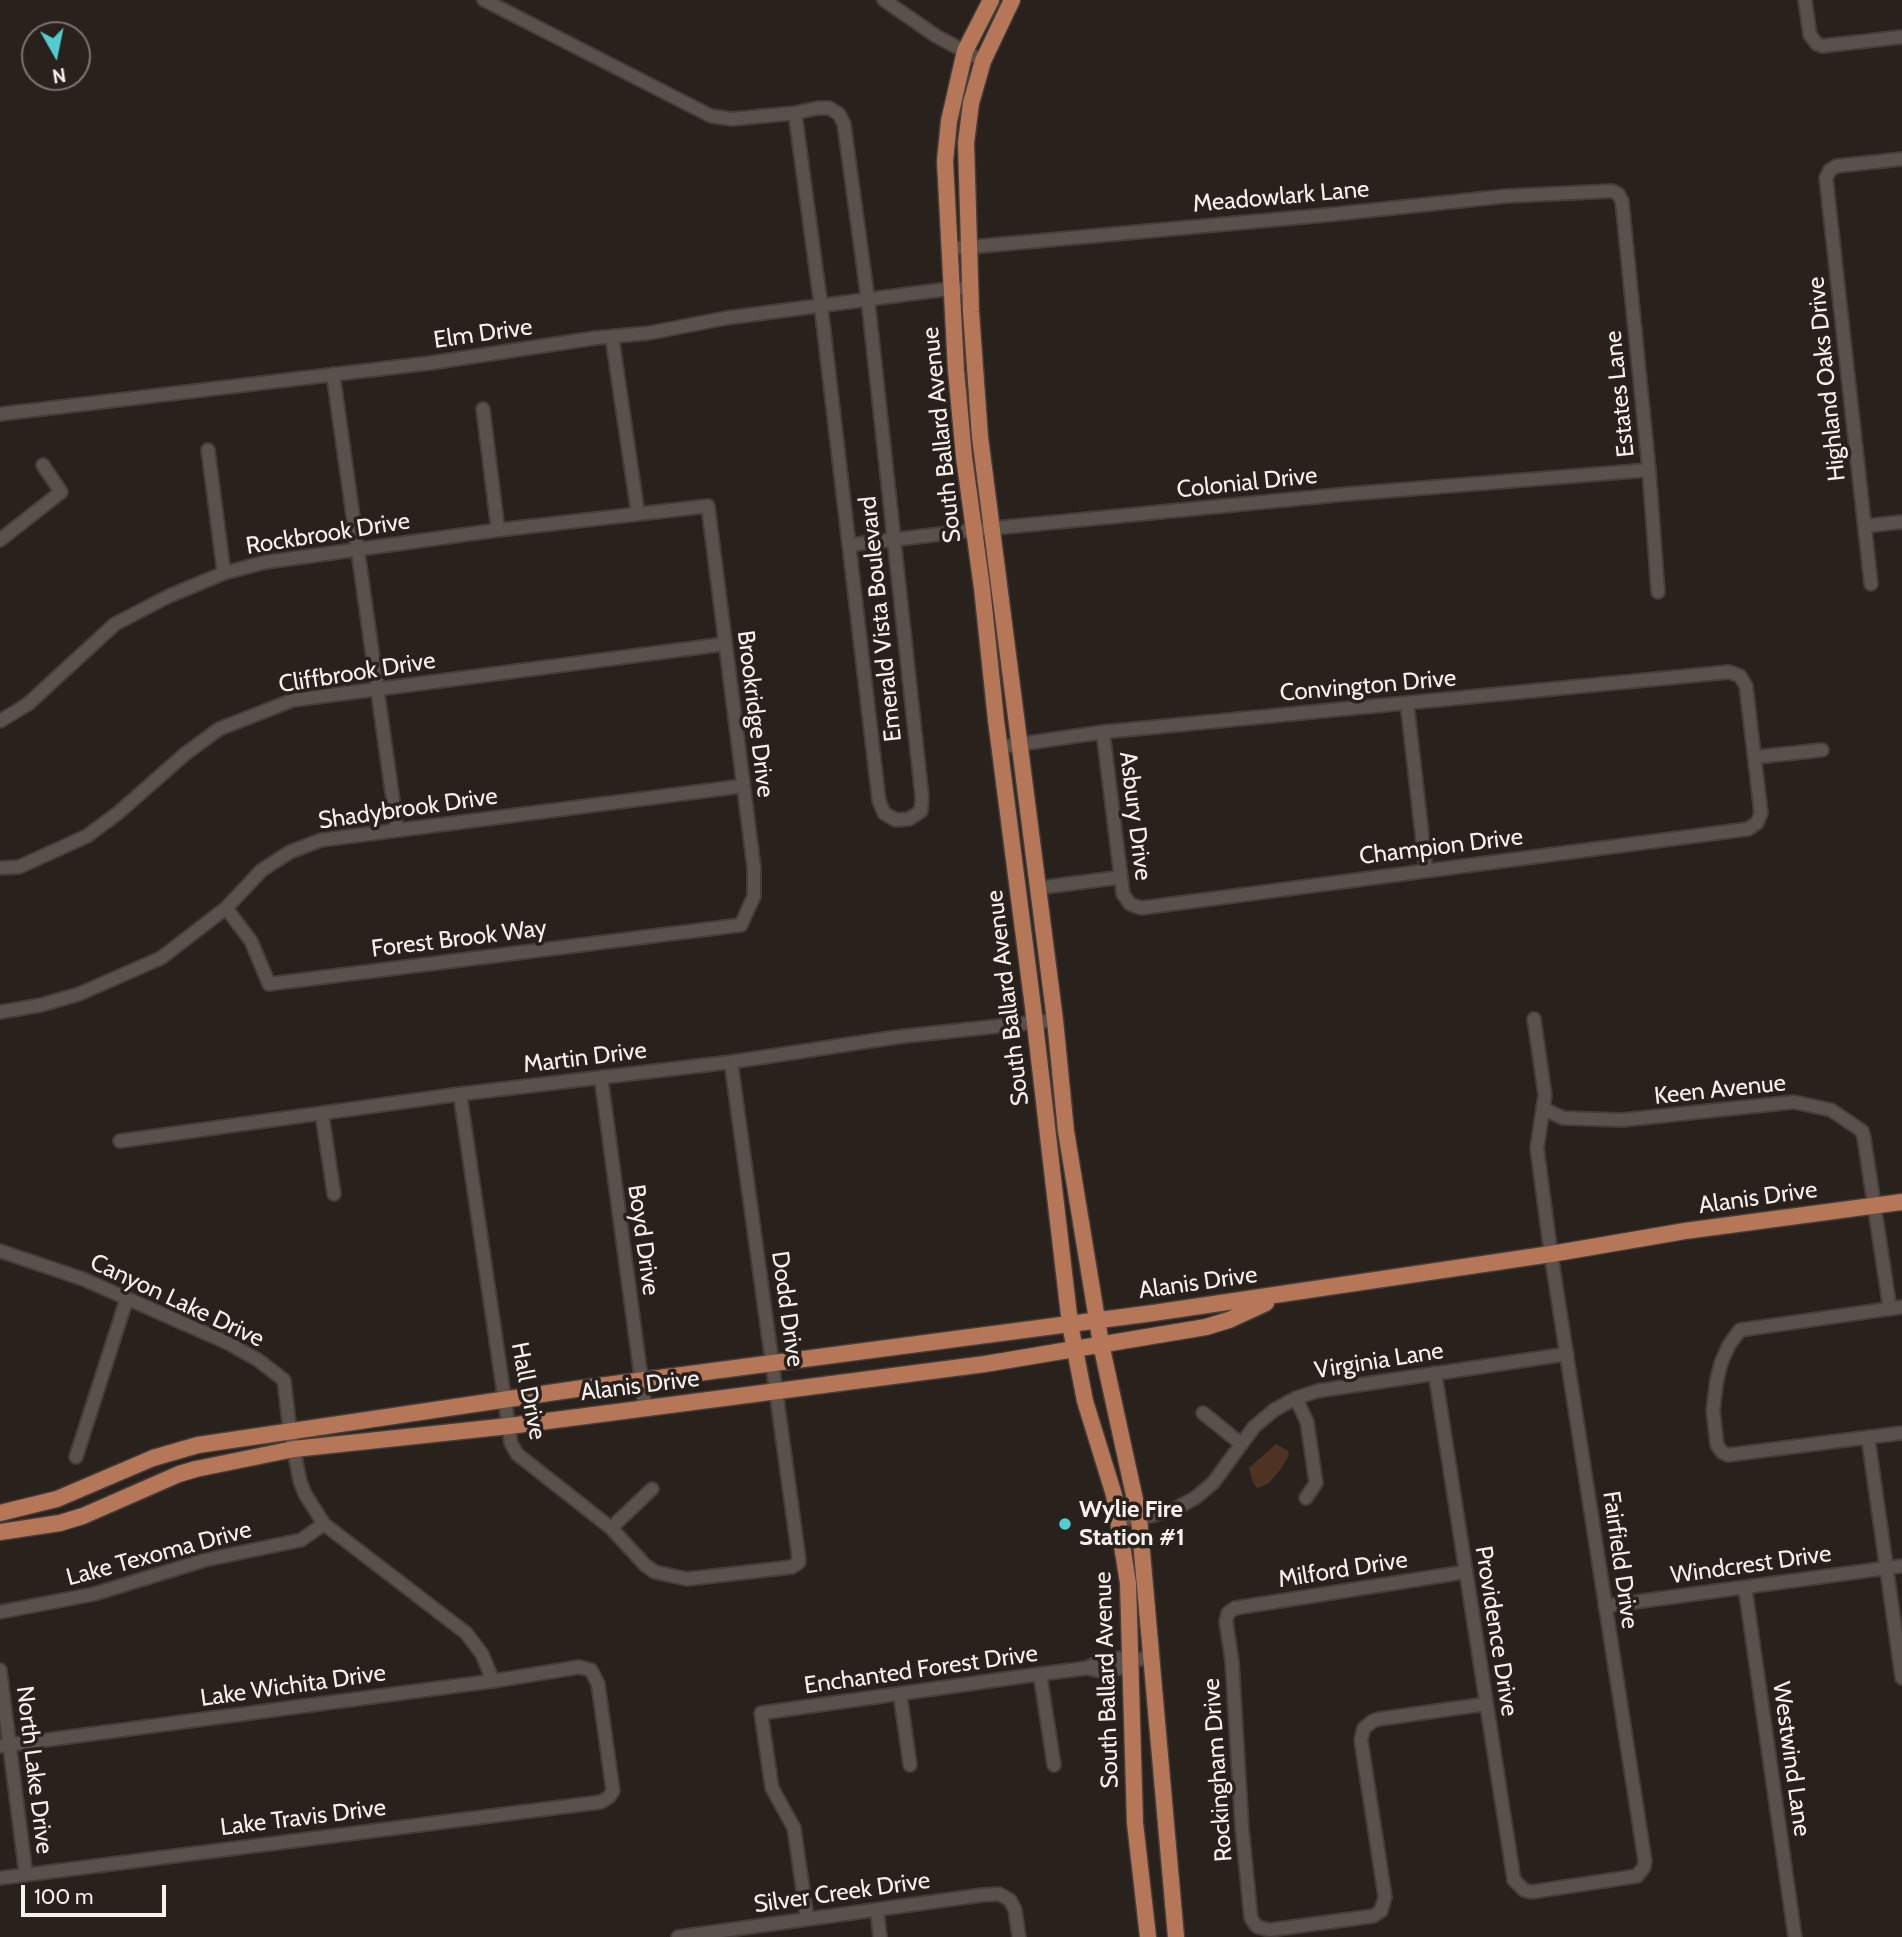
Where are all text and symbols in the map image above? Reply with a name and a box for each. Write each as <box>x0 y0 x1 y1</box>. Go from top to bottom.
north arrow <box>21 21 91 91</box>
text: N <box>51 63 67 88</box>
street label: Meadowlark Lane <box>1192 175 1370 219</box>
street label: Highland Oaks Drive <box>1802 275 1852 483</box>
street label: Elm Drive <box>432 313 534 355</box>
street label: South Ballard Avenue <box>916 326 968 544</box>
street label: Estates Lane <box>1599 329 1641 459</box>
street label: Colonial Drive <box>1175 461 1319 505</box>
street label: Emerald Vista Boulevard <box>854 495 908 743</box>
street label: Rockbrook Drive <box>244 507 412 561</box>
street label: Brookridge Drive <box>730 629 780 799</box>
street label: Cliffbrook Drive <box>277 646 437 700</box>
street label: Convington Drive <box>1279 664 1457 708</box>
street label: Asbury Drive <box>1113 750 1157 882</box>
street label: Shadybrook Drive <box>316 782 500 836</box>
street label: Champion Drive <box>1358 823 1524 871</box>
street label: South Ballard Avenue <box>980 889 1036 1107</box>
street label: Forest Brook Way <box>370 914 548 964</box>
street label: Martin Drive <box>522 1036 648 1080</box>
street label: Keen Avenue <box>1653 1069 1787 1111</box>
street label: Alanis Drive <box>1697 1175 1819 1221</box>
street label: Boyd Drive <box>621 1183 665 1297</box>
street label: Canyon Lake Drive <box>85 1248 269 1354</box>
street label: Dodd Drive <box>765 1249 809 1369</box>
street label: Alanis Drive <box>1137 1260 1259 1306</box>
street label: Virginia Lane <box>1312 1337 1446 1385</box>
street label: Hall Drive <box>504 1340 552 1442</box>
street label: Alanis Drive <box>579 1364 701 1408</box>
street label: Fairfield Drive <box>1596 1489 1644 1631</box>
place label: Wylie Fire Station #1 <box>1079 1496 1185 1552</box>
street label: Lake Texoma Drive <box>63 1515 255 1593</box>
marker: Wylie Fire Station #1 <box>1057 1516 1073 1532</box>
street label: Windcrest Drive <box>1669 1539 1833 1591</box>
street label: Providence Drive <box>1468 1544 1524 1718</box>
street label: Milford Drive <box>1276 1546 1410 1594</box>
street label: South Ballard Avenue <box>1089 1571 1125 1789</box>
street label: Enchanted Forest Drive <box>802 1639 1040 1701</box>
street label: Lake Wichita Drive <box>198 1659 388 1713</box>
street label: Rockingham Drive <box>1197 1677 1239 1863</box>
street label: Westwind Lane <box>1766 1680 1816 1838</box>
street label: North Lake Drive <box>9 1684 59 1856</box>
street label: Lake Travis Drive <box>219 1794 387 1842</box>
street label: Silver Creek Drive <box>752 1866 932 1920</box>
scale bar <box>24 1870 170 1914</box>
text: 100 m <box>34 1884 93 1909</box>

